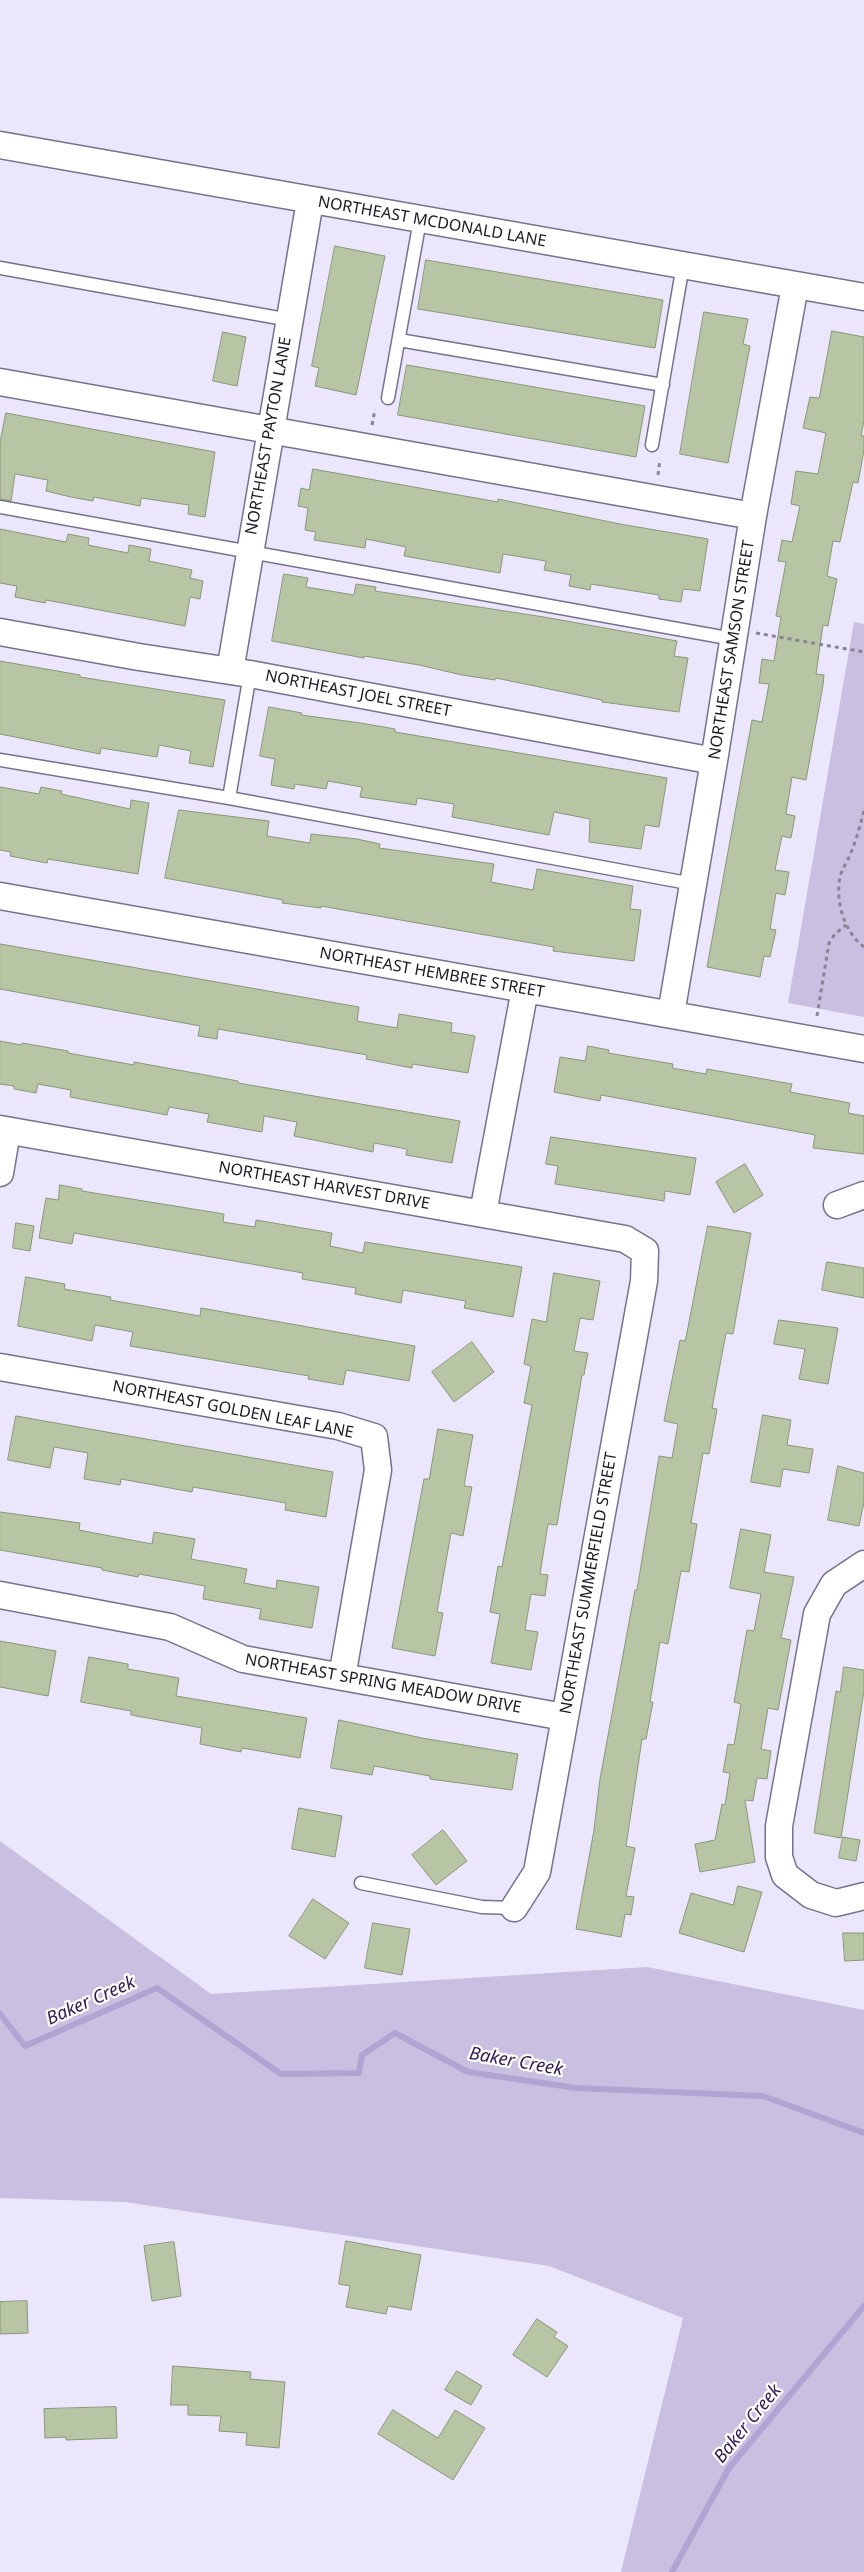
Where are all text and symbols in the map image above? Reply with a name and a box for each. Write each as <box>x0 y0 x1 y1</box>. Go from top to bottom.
street label: NORTHEAST MCDONALD LANE <box>316 192 548 252</box>
street label: NORTHEAST PAYTON LANE <box>242 336 296 536</box>
street label: NORTHEAST SAMSON STREET <box>705 539 759 761</box>
street label: NORTHEAST JOEL STREET <box>263 667 453 721</box>
street label: NORTHEAST HEMBREE STREET <box>318 944 546 1002</box>
street label: NORTHEAST HARVEST DRIVE <box>217 1158 431 1214</box>
street label: NORTHEAST GOLDEN LEAF LANE <box>111 1377 355 1443</box>
street label: NORTHEAST SUMMERFIELD STREET <box>556 1450 622 1716</box>
street label: NORTHEAST SPRING MEADOW DRIVE <box>243 1650 523 1718</box>
water label: Baker Creek <box>43 1972 139 2030</box>
water label: Baker Creek <box>468 2043 564 2081</box>
water label: Baker Creek <box>710 2380 786 2468</box>

